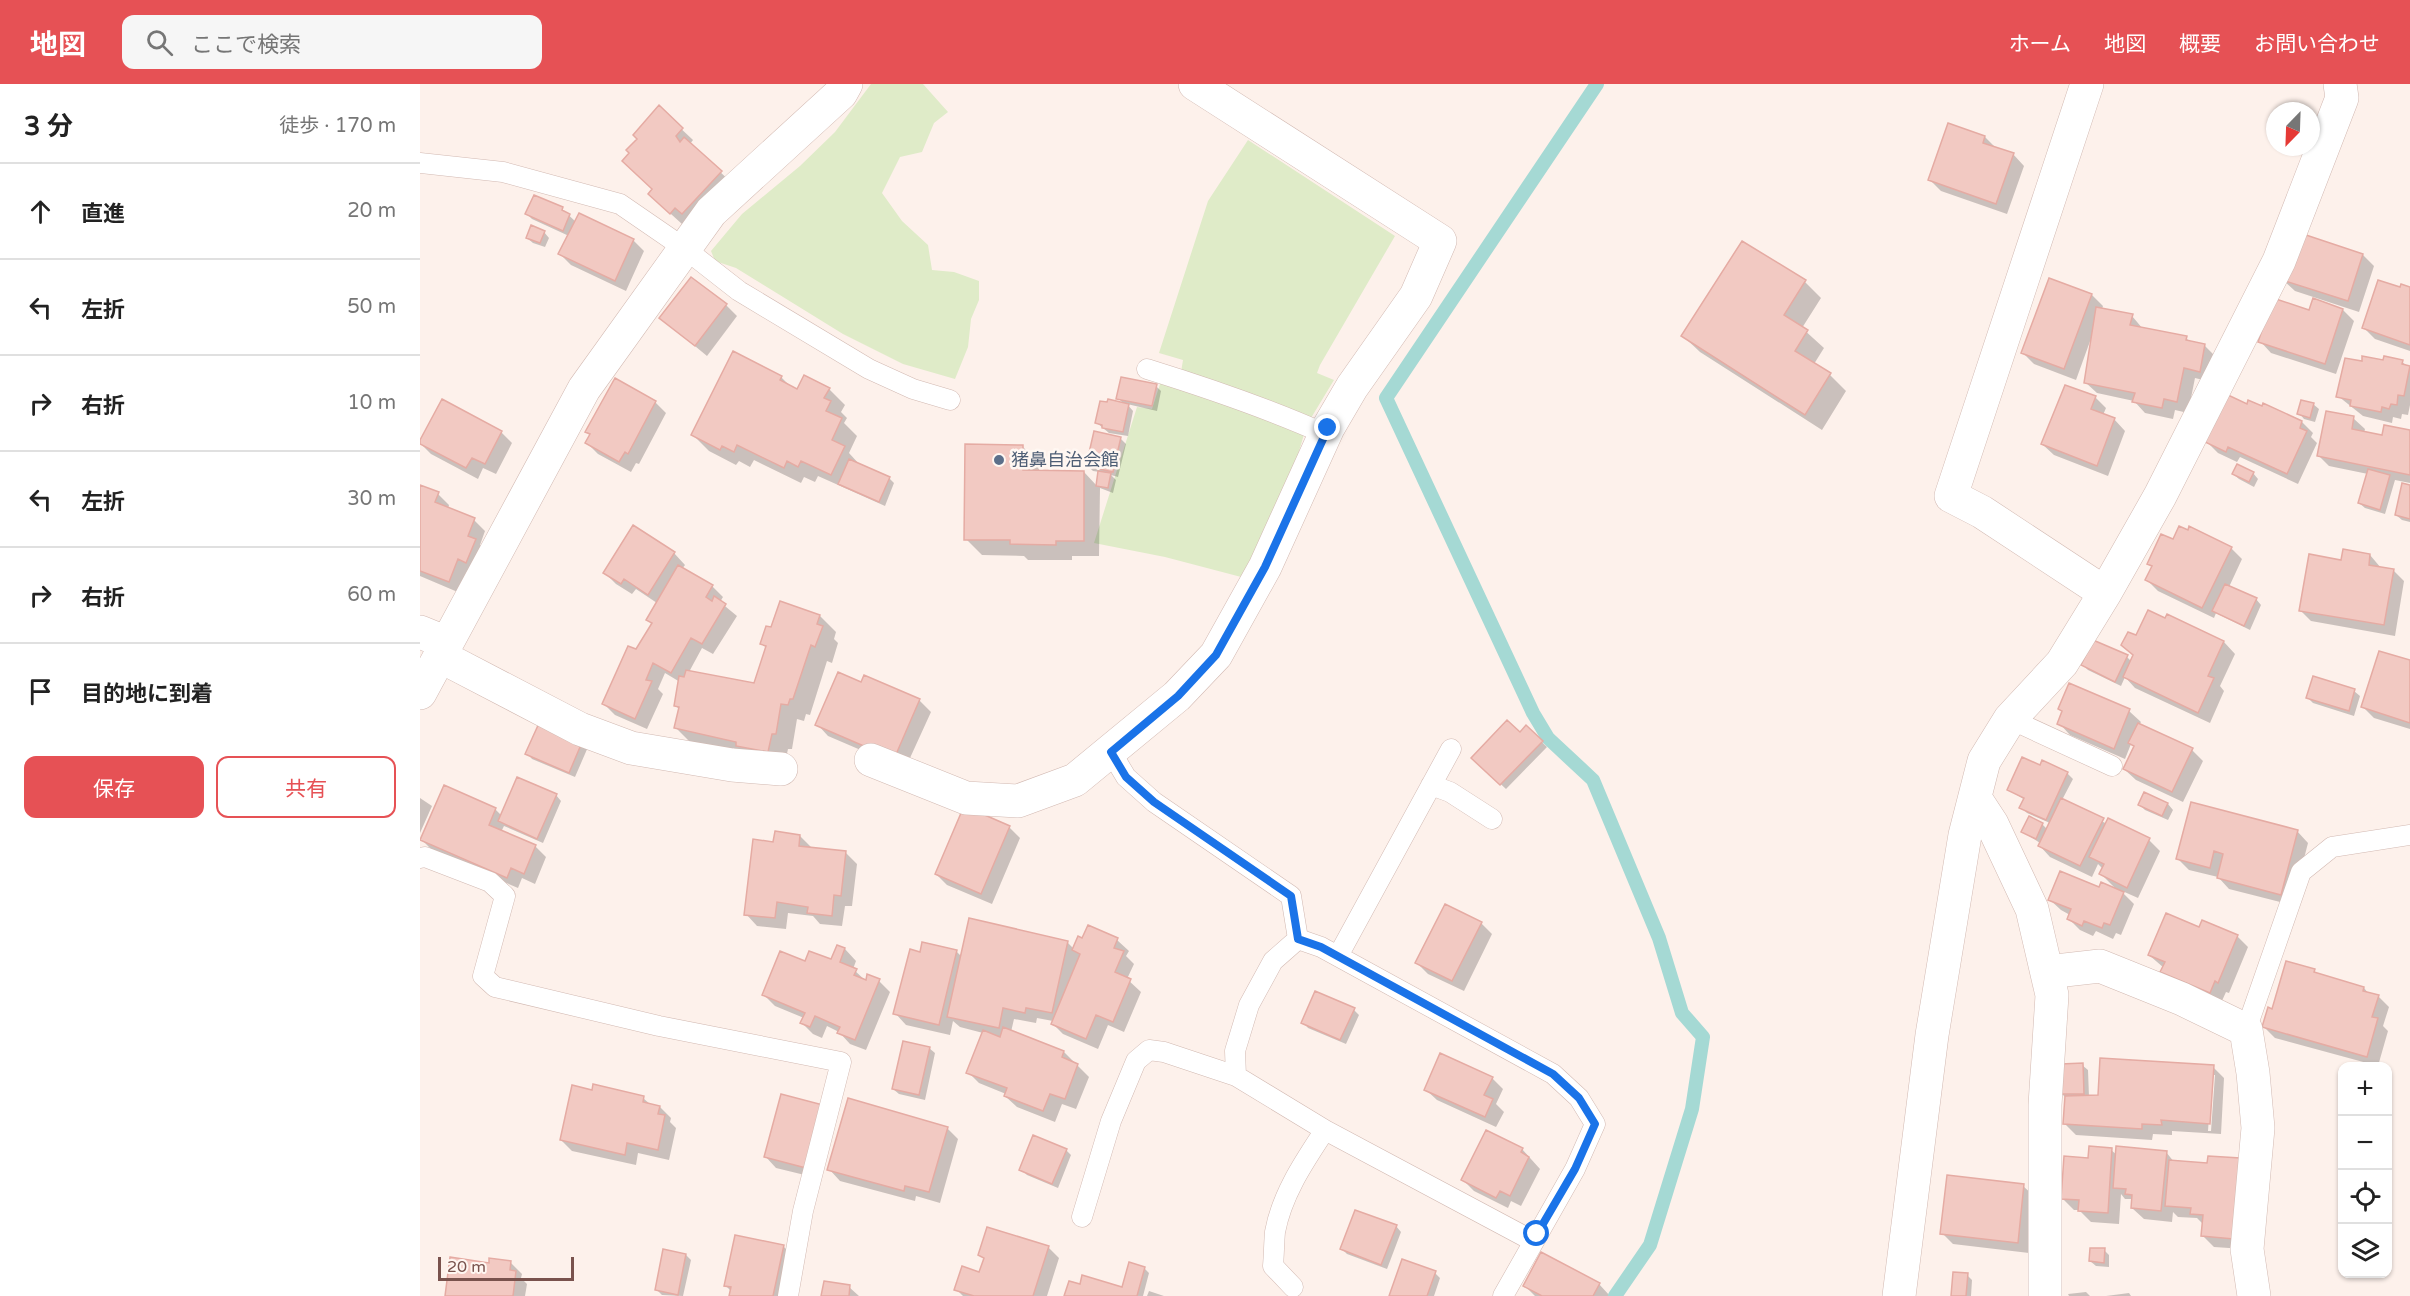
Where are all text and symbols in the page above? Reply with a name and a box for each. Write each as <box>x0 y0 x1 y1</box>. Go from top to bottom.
search box <box>122 15 542 69</box>
icon: search <box>143 26 176 59</box>
text: 地図 <box>30 28 86 62</box>
text: ここで検索 <box>191 32 301 58</box>
text: ホーム <box>2009 32 2071 57</box>
text: 地図 <box>2104 32 2146 57</box>
text: 概要 <box>2179 32 2221 57</box>
text: お問い合わせ <box>2254 32 2380 57</box>
north arrow <box>2266 102 2320 156</box>
text: 3 分 <box>24 111 73 142</box>
text: 徒歩 · 170 m <box>279 114 396 138</box>
icon: ahead <box>24 195 57 228</box>
text: 20 m <box>347 199 396 223</box>
text: 直進 <box>81 201 125 227</box>
icon: left <box>24 291 57 324</box>
text: 50 m <box>347 295 396 319</box>
text: 左折 <box>81 297 125 323</box>
icon: right <box>24 387 57 420</box>
text: 10 m <box>347 391 396 415</box>
text: 右折 <box>81 393 125 419</box>
route end <box>1314 414 1340 440</box>
place label: 猪鼻自治会館 <box>1011 449 1119 471</box>
marker: 猪鼻自治会館 <box>992 453 1006 467</box>
icon: left <box>24 483 57 516</box>
text: 30 m <box>347 487 396 511</box>
text: 左折 <box>81 489 125 515</box>
icon: right <box>24 579 57 612</box>
text: 60 m <box>347 583 396 607</box>
text: 右折 <box>81 585 125 611</box>
icon: arrive <box>24 675 57 708</box>
text: 目的地に到着 <box>81 681 213 707</box>
button: 保存 <box>24 756 204 818</box>
button: 共有 <box>216 756 396 818</box>
map controls <box>2338 1062 2392 1278</box>
button: + <box>2338 1062 2392 1116</box>
button: − <box>2338 1116 2392 1170</box>
button: locate <box>2338 1170 2392 1224</box>
route start <box>1523 1220 1549 1246</box>
button: layers <box>2338 1224 2392 1278</box>
scale bar <box>438 1254 574 1282</box>
text: 20 m <box>447 1257 486 1277</box>

